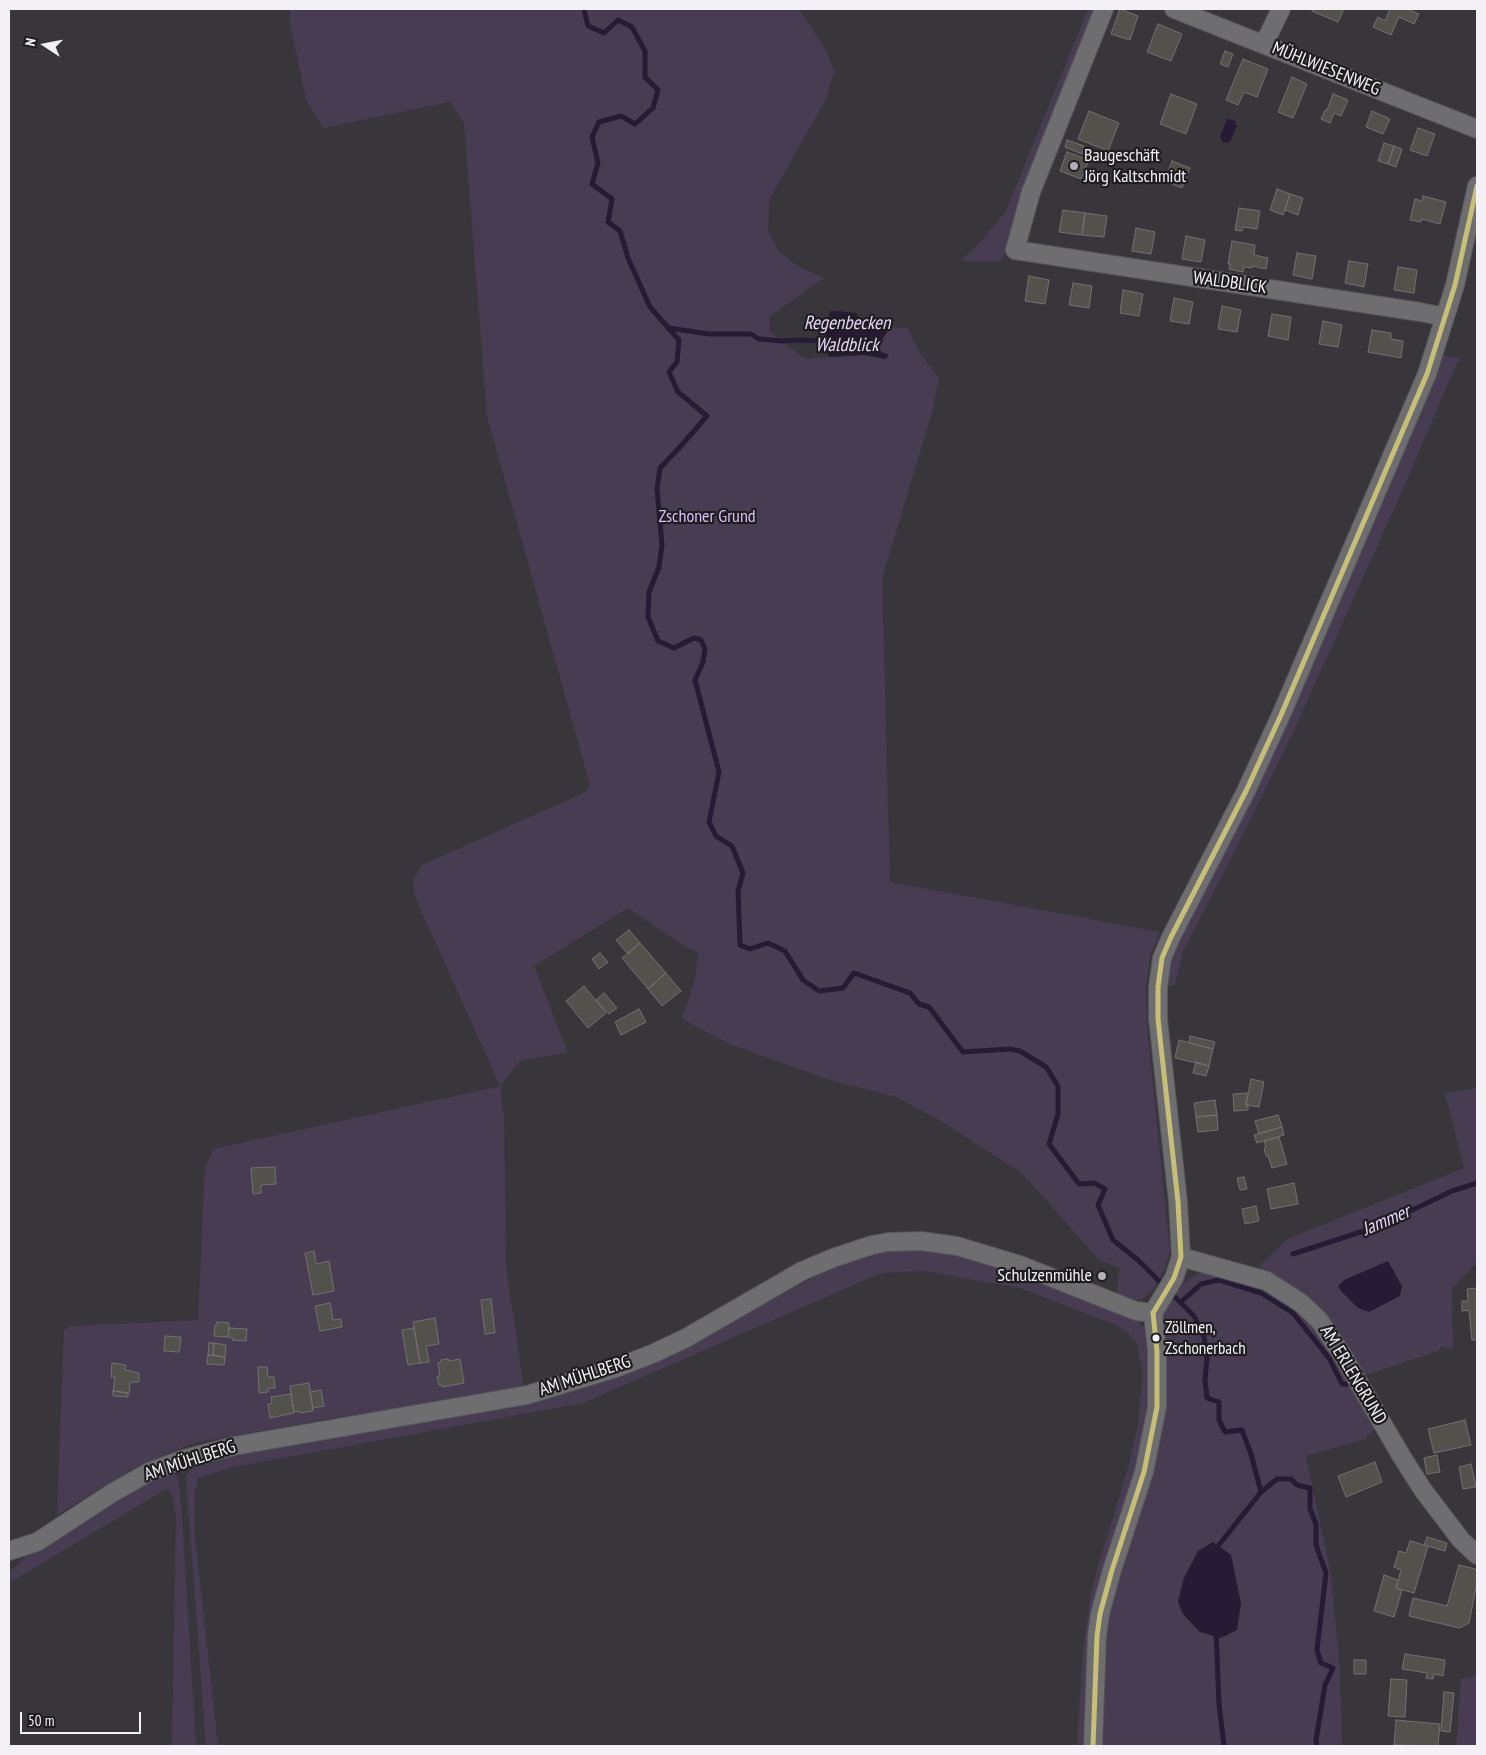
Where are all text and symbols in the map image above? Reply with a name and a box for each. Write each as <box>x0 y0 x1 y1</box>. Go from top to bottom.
north arrow <box>20 20 70 70</box>
text: N <box>21 37 40 48</box>
street label: MÜHLWIESENWEG <box>1269 38 1383 100</box>
place label: Baugeschäft Jörg Kaltschmidt <box>1084 145 1186 188</box>
marker: Baugeschäft Jörg Kaltschmidt <box>1068 160 1080 172</box>
street label: WALDBLICK <box>1192 267 1268 299</box>
water label: Regenbecken Waldblick <box>804 313 890 357</box>
park label: Zschoner Grund <box>658 506 756 528</box>
water label: Jammer <box>1359 1201 1413 1241</box>
place label: Schulzenmühle <box>997 1265 1092 1287</box>
marker: Schulzenmühle <box>1096 1270 1108 1282</box>
place label: Zöllmen, Zschonerbach <box>1165 1318 1246 1358</box>
street label: AM ERLENGRUND <box>1315 1322 1391 1428</box>
marker: Zöllmen, Zschonerbach <box>1151 1333 1161 1343</box>
street label: AM MÜHLBERG <box>537 1351 633 1401</box>
street label: AM MÜHLBERG <box>142 1436 238 1486</box>
scale bar <box>22 1702 144 1734</box>
text: 50 m <box>28 1711 54 1730</box>

